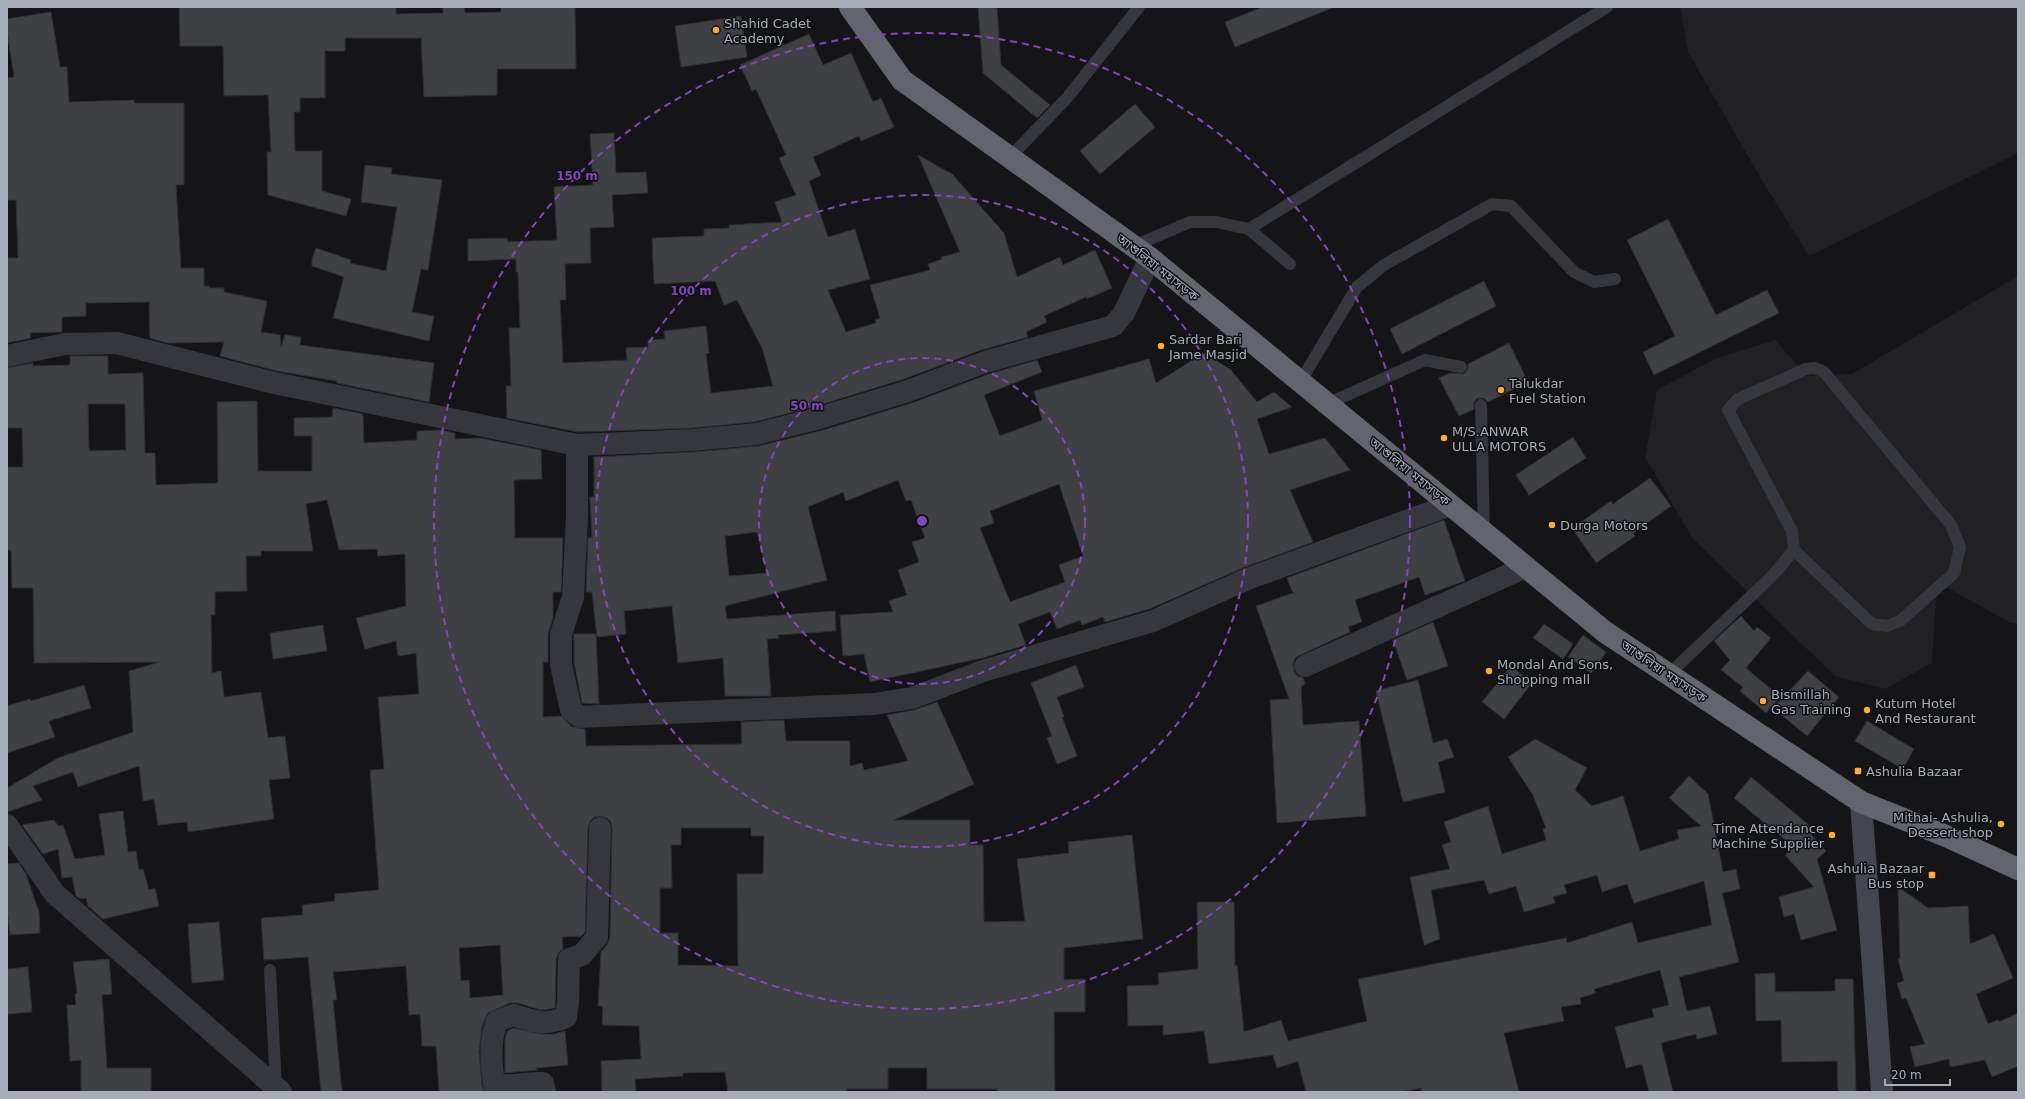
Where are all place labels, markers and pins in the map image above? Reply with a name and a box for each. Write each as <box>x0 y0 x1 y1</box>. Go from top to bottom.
place label: Shahid Cadet Academy <box>724 16 811 46</box>
marker: Shahid Cadet Academy <box>711 25 721 35</box>
place label: Sardar Bari Jame Masjid <box>1168 332 1247 362</box>
marker: Sardar Bari Jame Masjid <box>1156 341 1166 351</box>
place label: Talukdar Fuel Station <box>1508 376 1586 406</box>
marker: Talukdar Fuel Station <box>1496 385 1506 395</box>
place label: M/S.ANWAR ULLA MOTORS <box>1452 424 1546 454</box>
marker: M/S.ANWAR ULLA MOTORS <box>1439 433 1449 443</box>
centre of rings <box>915 514 929 528</box>
place label: Durga Motors <box>1560 518 1648 533</box>
marker: Durga Motors <box>1547 520 1557 530</box>
place label: Mondal And Sons, Shopping mall <box>1497 657 1613 687</box>
marker: Mondal And Sons, Shopping mall <box>1484 666 1494 676</box>
place label: Bismillah Gas Training <box>1771 687 1851 717</box>
marker: Bismillah Gas Training <box>1758 696 1768 706</box>
place label: Kutum Hotel And Restaurant <box>1875 696 1976 726</box>
marker: Kutum Hotel And Restaurant <box>1862 705 1872 715</box>
place label: Ashulia Bazaar <box>1866 764 1963 779</box>
marker: Ashulia Bazaar <box>1853 766 1863 776</box>
place label: Mithai- Ashulia, Dessert shop <box>1893 810 1993 840</box>
marker: Mithai- Ashulia, Dessert shop <box>1996 819 2006 829</box>
place label: Time Attendance Machine Supplier <box>1712 821 1825 851</box>
marker: Time Attendance Machine Supplier <box>1827 830 1837 840</box>
place label: Ashulia Bazaar Bus stop <box>1828 861 1925 891</box>
marker: Ashulia Bazaar Bus stop <box>1927 870 1937 880</box>

